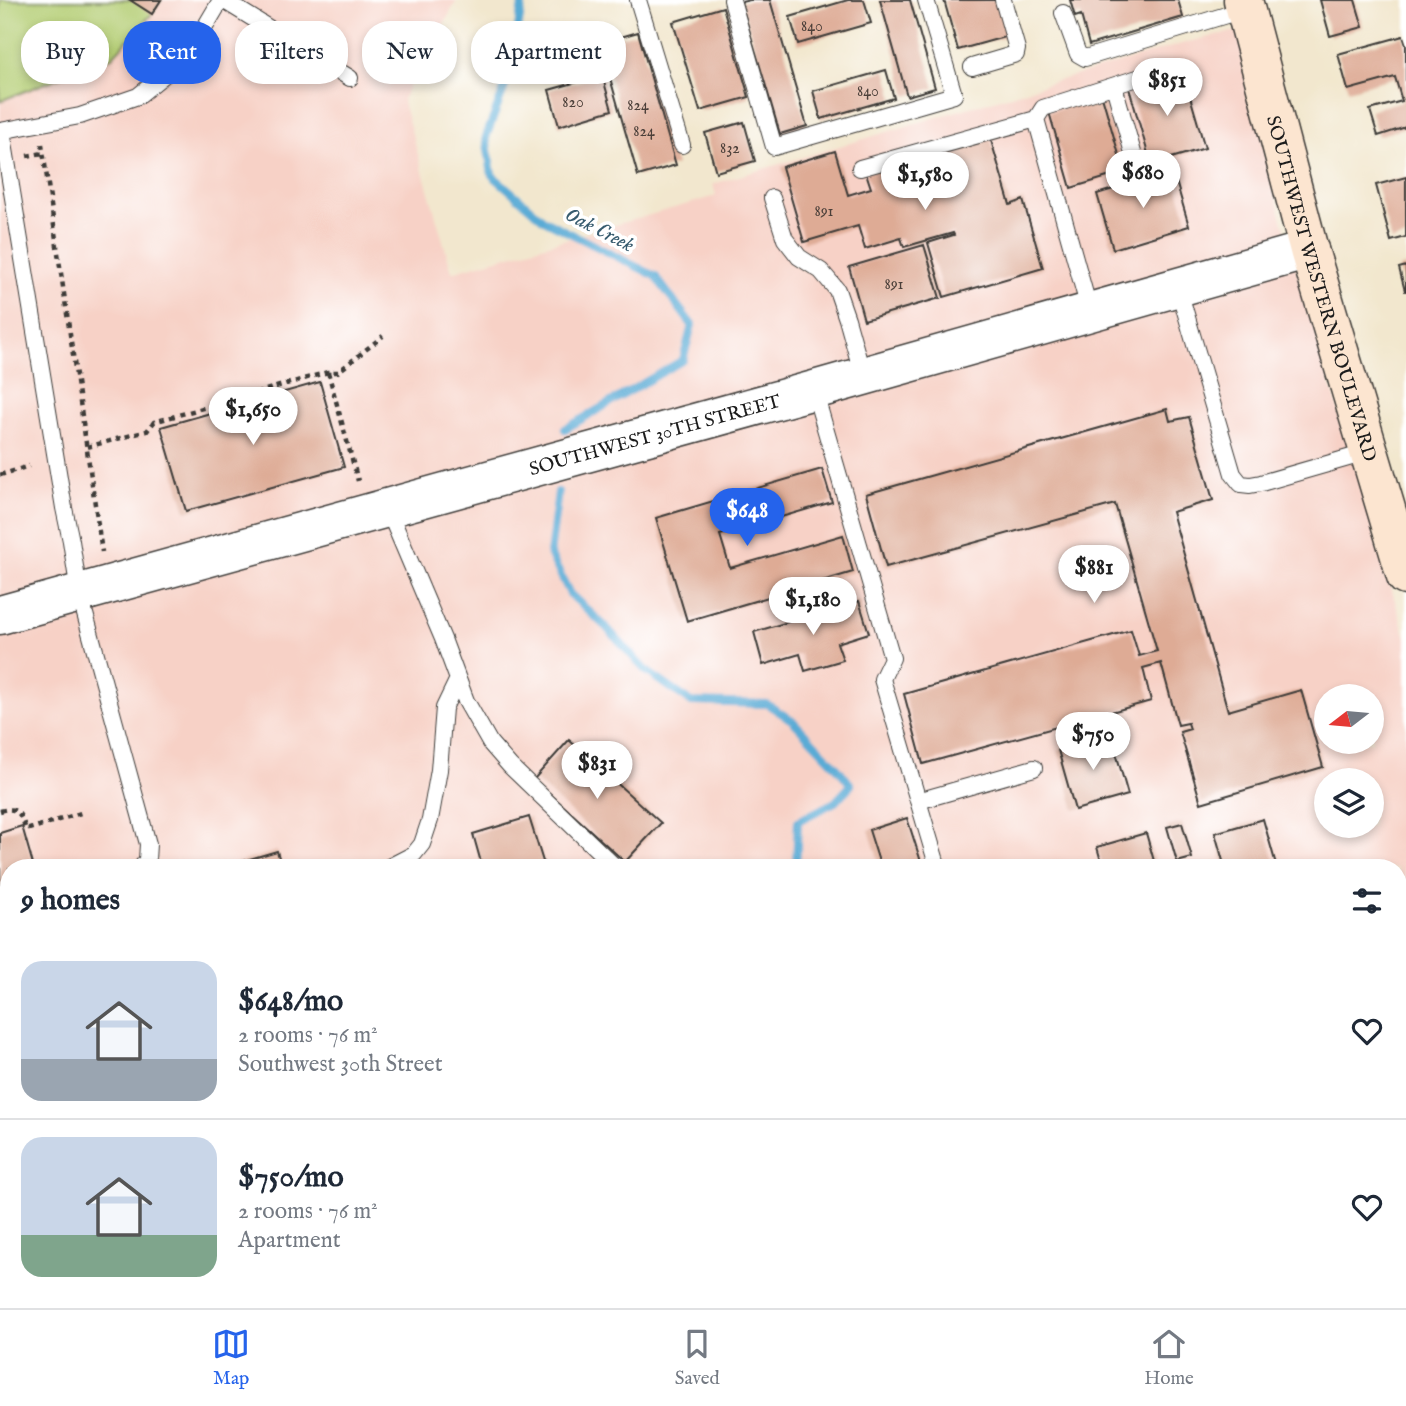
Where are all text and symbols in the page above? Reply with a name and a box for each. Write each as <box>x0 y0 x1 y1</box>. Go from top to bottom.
house number: 840 <box>801 17 823 37</box>
chip: Buy <box>21 21 109 84</box>
chip: Rent <box>123 21 221 84</box>
chip: Filters <box>235 21 348 84</box>
chip: New <box>362 21 457 84</box>
chip: Apartment <box>471 21 626 84</box>
pin: $851 <box>1126 58 1208 118</box>
text: $851 <box>1148 66 1186 95</box>
house number: 840 <box>857 82 879 102</box>
house number: 820 <box>562 93 584 113</box>
house number: 824 <box>627 96 649 116</box>
street label: SOUTHWEST WESTERN BOULEVARD <box>1260 113 1381 465</box>
house number: 824 <box>633 122 655 142</box>
house number: 832 <box>720 139 740 159</box>
pin: $680 <box>1102 150 1184 210</box>
pin: $1,580 <box>868 152 982 212</box>
text: $680 <box>1122 158 1164 187</box>
text: $1,580 <box>897 160 953 189</box>
water label: Oak Creek <box>560 201 639 259</box>
house number: 891 <box>814 202 834 222</box>
house number: 891 <box>884 275 904 295</box>
pin: $1,650 <box>196 388 310 447</box>
street label: SOUTHWEST 30TH STREET <box>527 390 784 482</box>
text: $1,650 <box>225 395 281 424</box>
pin: $648 <box>706 489 788 548</box>
text: $648 <box>726 496 768 525</box>
pin: $881 <box>1053 546 1135 605</box>
text: $881 <box>1074 553 1114 582</box>
pin: $1,180 <box>756 578 870 637</box>
text: $1,180 <box>785 585 841 614</box>
north arrow <box>1314 684 1384 754</box>
map controls <box>1314 684 1384 838</box>
pin: $750 <box>1052 712 1134 772</box>
text: $750 <box>1071 720 1115 749</box>
pin: $831 <box>556 742 638 801</box>
text: $831 <box>578 749 616 778</box>
button: layers <box>1314 768 1384 838</box>
text: 9 homes <box>21 882 120 920</box>
icon: filters <box>1348 882 1386 920</box>
text: $648/mo <box>238 983 343 1021</box>
icon: home <box>77 989 161 1073</box>
icon: heart <box>1348 1012 1386 1050</box>
text: 2 rooms · 76 m² <box>238 1021 378 1050</box>
text: Southwest 30th Street <box>238 1050 443 1079</box>
text: $750/mo <box>238 1159 344 1197</box>
icon: home <box>77 1165 161 1249</box>
icon: heart <box>1348 1188 1386 1226</box>
text: 2 rooms · 76 m² <box>238 1197 378 1226</box>
text: Apartment <box>238 1226 341 1255</box>
tab: Map <box>212 1325 250 1391</box>
tab: Saved <box>675 1325 720 1391</box>
tab: Home <box>1144 1325 1194 1391</box>

